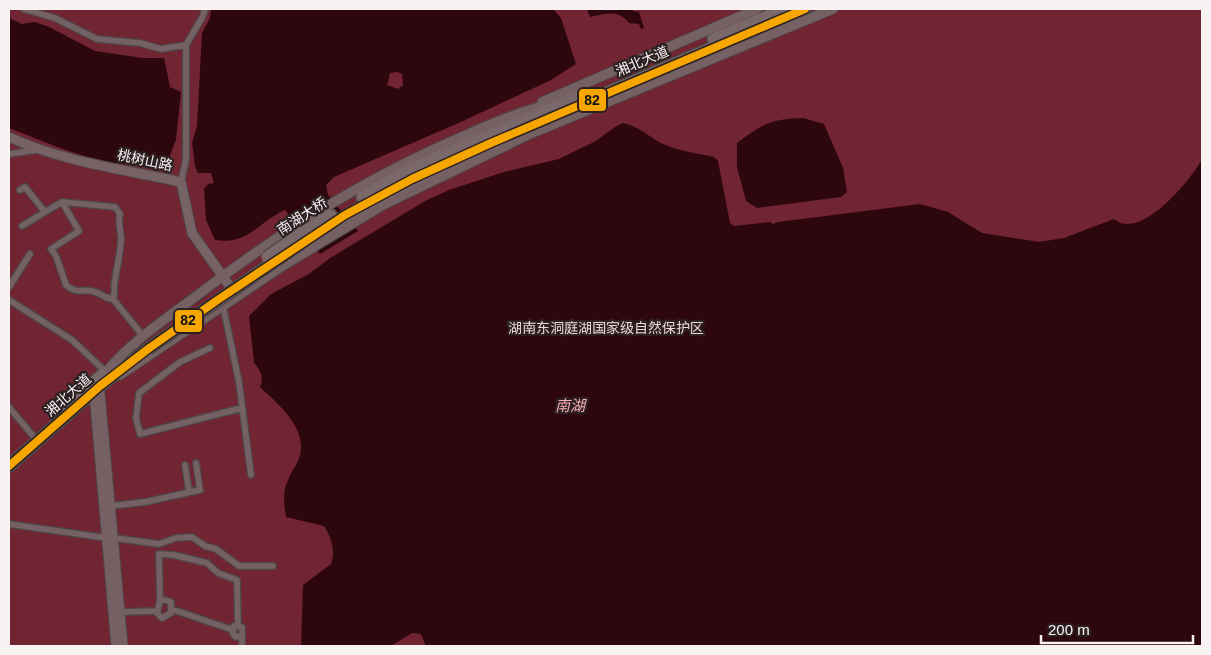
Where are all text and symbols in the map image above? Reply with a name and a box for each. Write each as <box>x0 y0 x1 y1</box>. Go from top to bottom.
street label: 湘北大道 <box>613 43 671 79</box>
line badge: 82 <box>578 88 607 112</box>
text: 82 <box>584 92 600 108</box>
street label: 桃树山路 <box>116 146 174 174</box>
street label: 南湖大桥 <box>274 194 330 238</box>
line badge: 82 <box>174 309 203 333</box>
text: 82 <box>180 312 196 328</box>
park label: 湖南东洞庭湖国家级自然保护区 <box>508 320 704 336</box>
street label: 湘北大道 <box>42 371 94 419</box>
water label: 南湖 <box>555 397 587 414</box>
scale bar <box>1041 612 1194 644</box>
text: 200 m <box>1048 621 1090 638</box>

